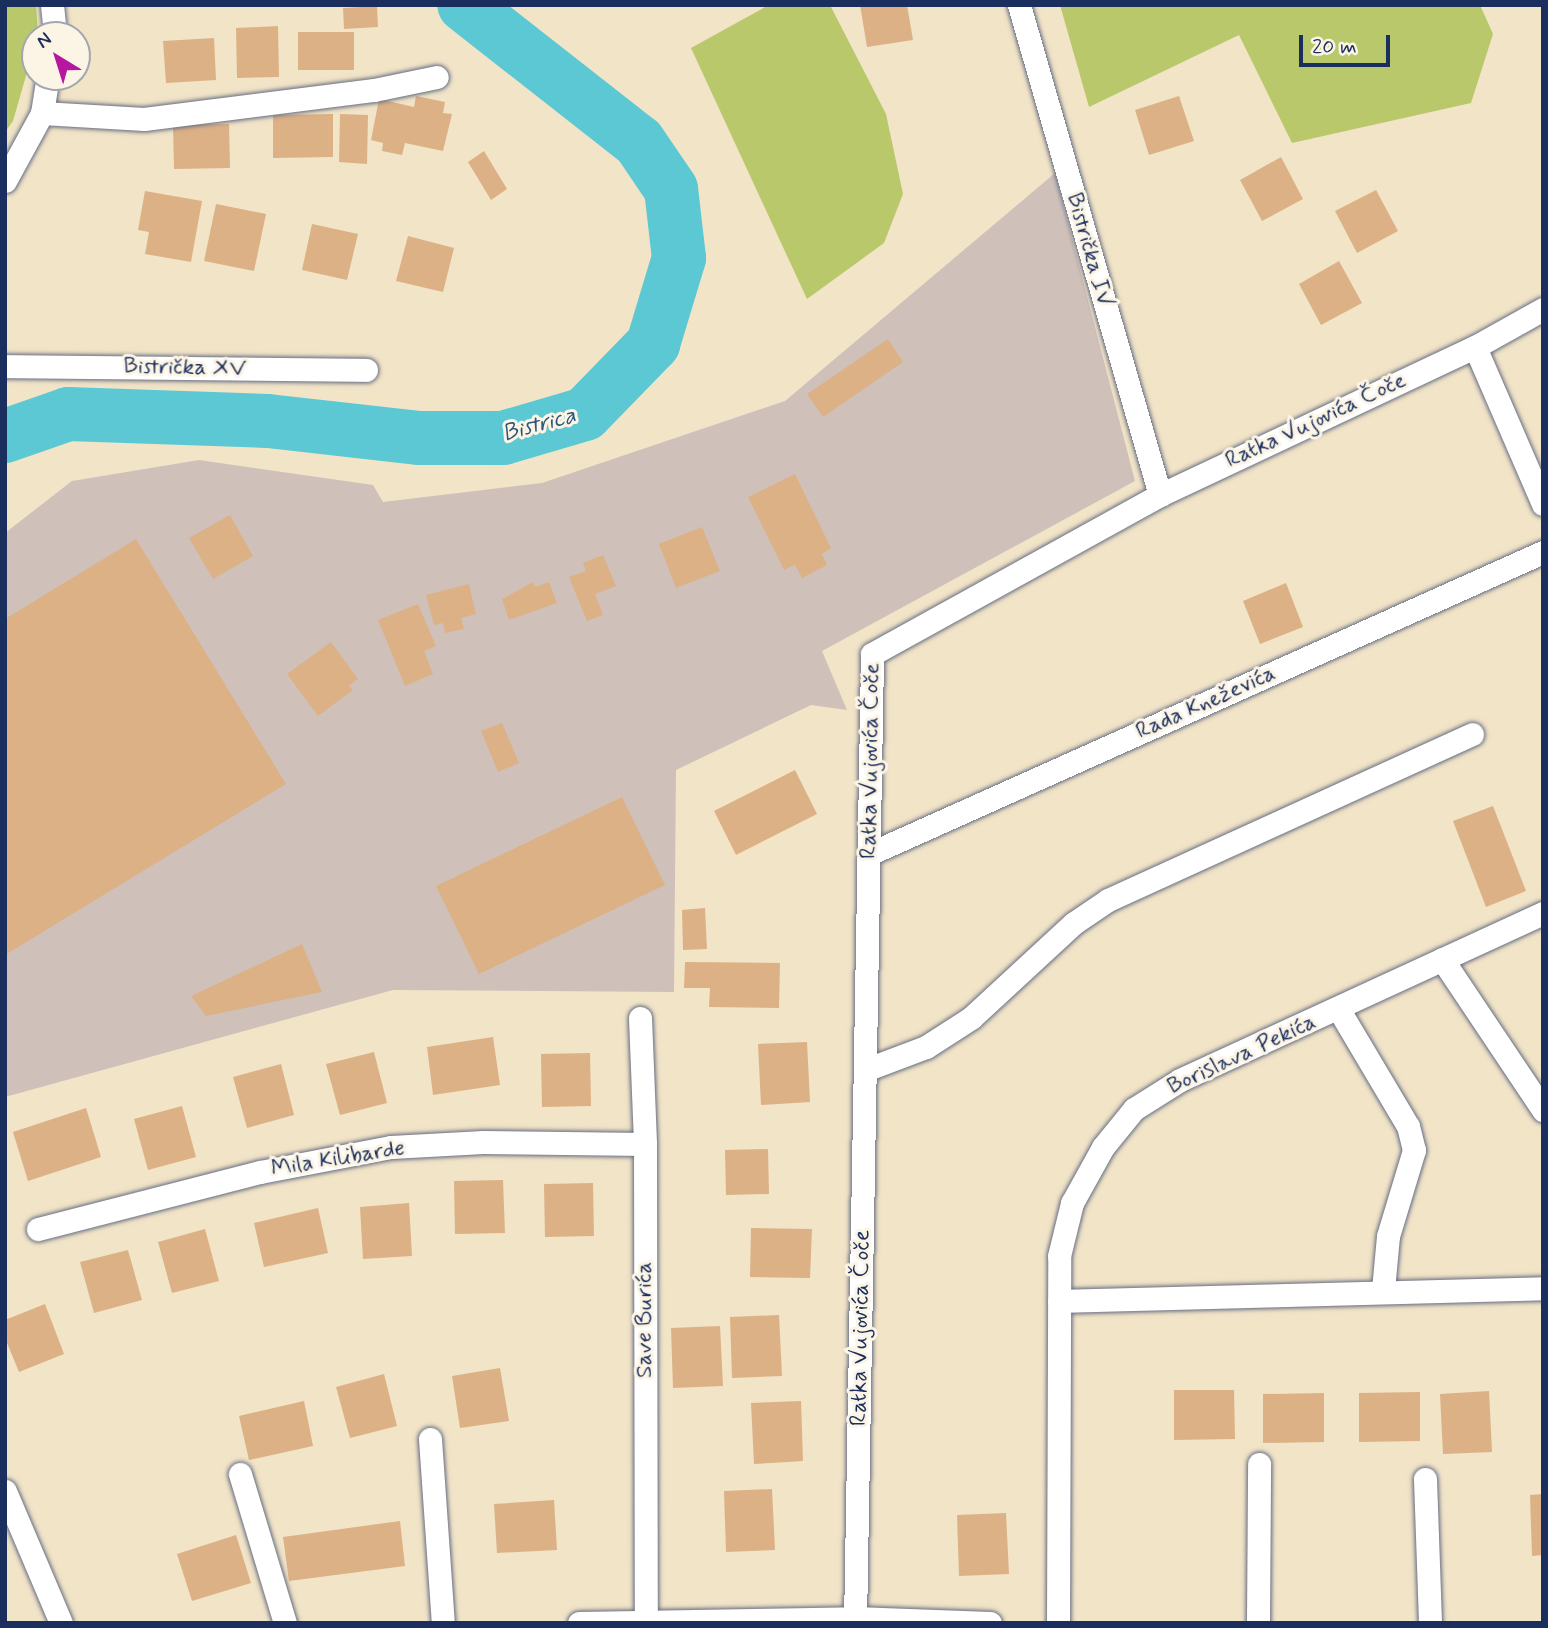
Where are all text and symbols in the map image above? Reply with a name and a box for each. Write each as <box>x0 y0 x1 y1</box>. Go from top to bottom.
north arrow <box>21 21 91 91</box>
scale bar <box>1303 21 1394 65</box>
text: N <box>31 27 57 54</box>
text: 20 m <box>1312 33 1357 61</box>
street label: Bistrička IV <box>1060 190 1118 310</box>
street label: Bistrička XV <box>126 353 244 383</box>
street label: Ratka Vujovića Čoče <box>1223 368 1409 474</box>
water label: Bistrica <box>499 401 579 449</box>
street label: Rada Kneževića <box>1130 659 1282 747</box>
street label: Ratka Vujovića Čoče <box>856 664 886 858</box>
street label: Borislava Pekića <box>1164 1009 1320 1101</box>
street label: Mila Kilibarde <box>268 1135 408 1183</box>
street label: Ratka Vujovića Čoče <box>846 1231 876 1425</box>
street label: Save Burića <box>631 1263 659 1377</box>

